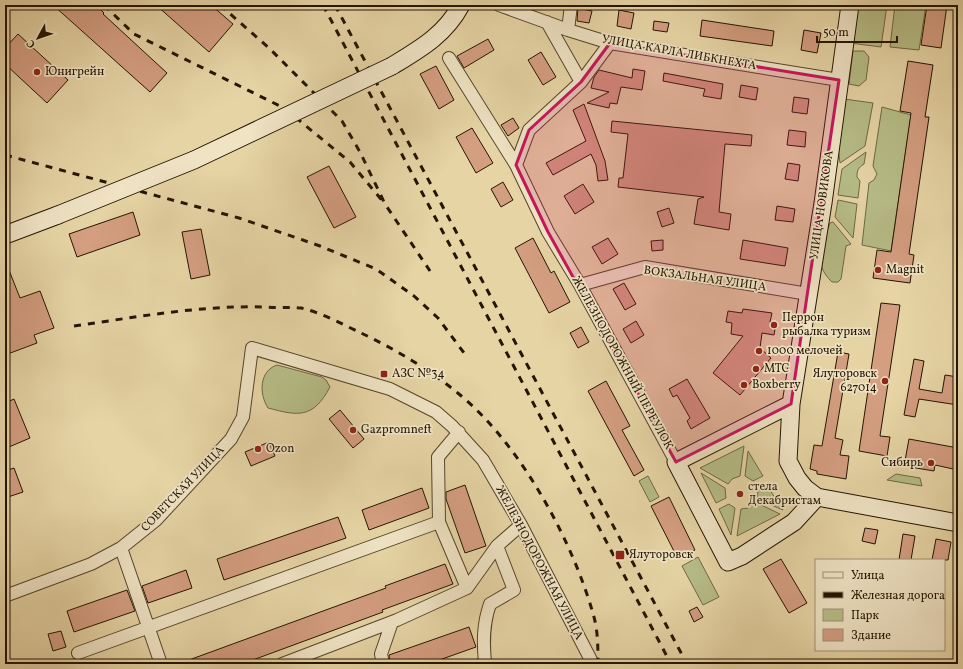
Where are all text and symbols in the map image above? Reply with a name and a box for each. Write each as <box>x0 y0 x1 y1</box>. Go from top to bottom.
north arrow <box>18 18 58 58</box>
scale bar <box>817 18 897 44</box>
text: 50 m <box>823 25 849 41</box>
street label: УЛИЦА КАРЛА ЛИБКНЕХТА <box>600 31 758 75</box>
text: С <box>23 36 40 51</box>
place label: Юнигрейн <box>45 64 104 80</box>
marker: Юнигрейн <box>32 67 42 77</box>
street label: УЛИЦА НОВИКОВА <box>806 149 838 261</box>
street label: ВОКЗАЛЬНАЯ УЛИЦА <box>643 262 768 296</box>
place label: Magnit <box>886 262 924 278</box>
marker: Magnit <box>873 265 883 275</box>
street label: ЖЕЛЕЗНОДОРОЖНЫЙ ПЕРЕУЛОК <box>568 273 677 453</box>
place label: Перрон рыбалка туризм <box>782 310 871 340</box>
marker: Перрон рыбалка туризм <box>769 320 779 330</box>
place label: 1000 мелочей <box>767 343 842 359</box>
marker: 1000 мелочей <box>754 346 764 356</box>
place label: МТС <box>764 361 790 377</box>
marker: МТС <box>751 364 761 374</box>
place label: АЗС №34 <box>392 366 445 382</box>
place label: Ялуторовск 627014 <box>813 366 878 396</box>
marker: АЗС №34 <box>379 369 389 379</box>
marker: Ялуторовск 627014 <box>880 376 890 386</box>
place label: Boxberry <box>752 377 801 393</box>
marker: Boxberry <box>739 380 749 390</box>
place label: Gazpromneft <box>361 422 432 438</box>
marker: Gazpromneft <box>348 425 358 435</box>
place label: Ozon <box>266 441 294 457</box>
street label: СОВЕТСКАЯ УЛИЦА <box>138 442 229 535</box>
marker: Ozon <box>253 444 263 454</box>
place label: Сибирь <box>881 455 923 471</box>
marker: Сибирь <box>926 458 936 468</box>
place label: стела Декабристам <box>748 479 821 509</box>
street label: ЖЕЛЕЗНОДОРОЖНАЯ УЛИЦА <box>491 483 587 643</box>
marker: стела Декабристам <box>735 489 745 499</box>
place label: Ялуторовск <box>629 547 694 563</box>
marker: Ялуторовск <box>614 549 626 561</box>
legend <box>815 559 945 651</box>
text: Улица <box>851 568 884 584</box>
text: Железная дорога <box>851 588 945 604</box>
text: Парк <box>851 608 879 624</box>
text: Здание <box>851 628 891 644</box>

